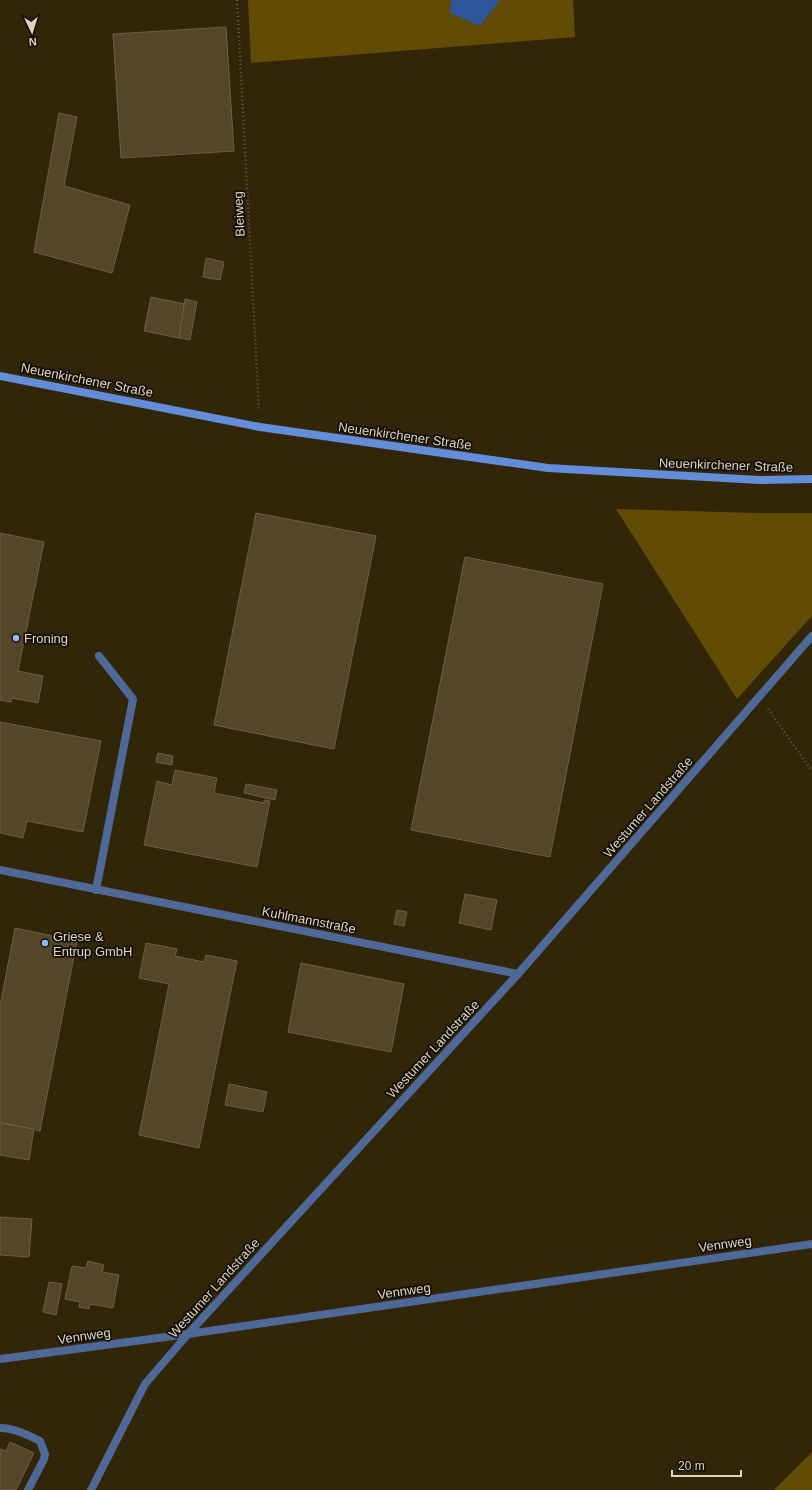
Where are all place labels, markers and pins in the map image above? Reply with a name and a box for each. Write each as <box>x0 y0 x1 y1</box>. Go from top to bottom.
place label: Froning <box>24 631 68 646</box>
marker: Froning <box>11 633 21 643</box>
place label: Griese & Entrup GmbH <box>53 929 132 959</box>
marker: Griese & Entrup GmbH <box>40 938 50 948</box>

